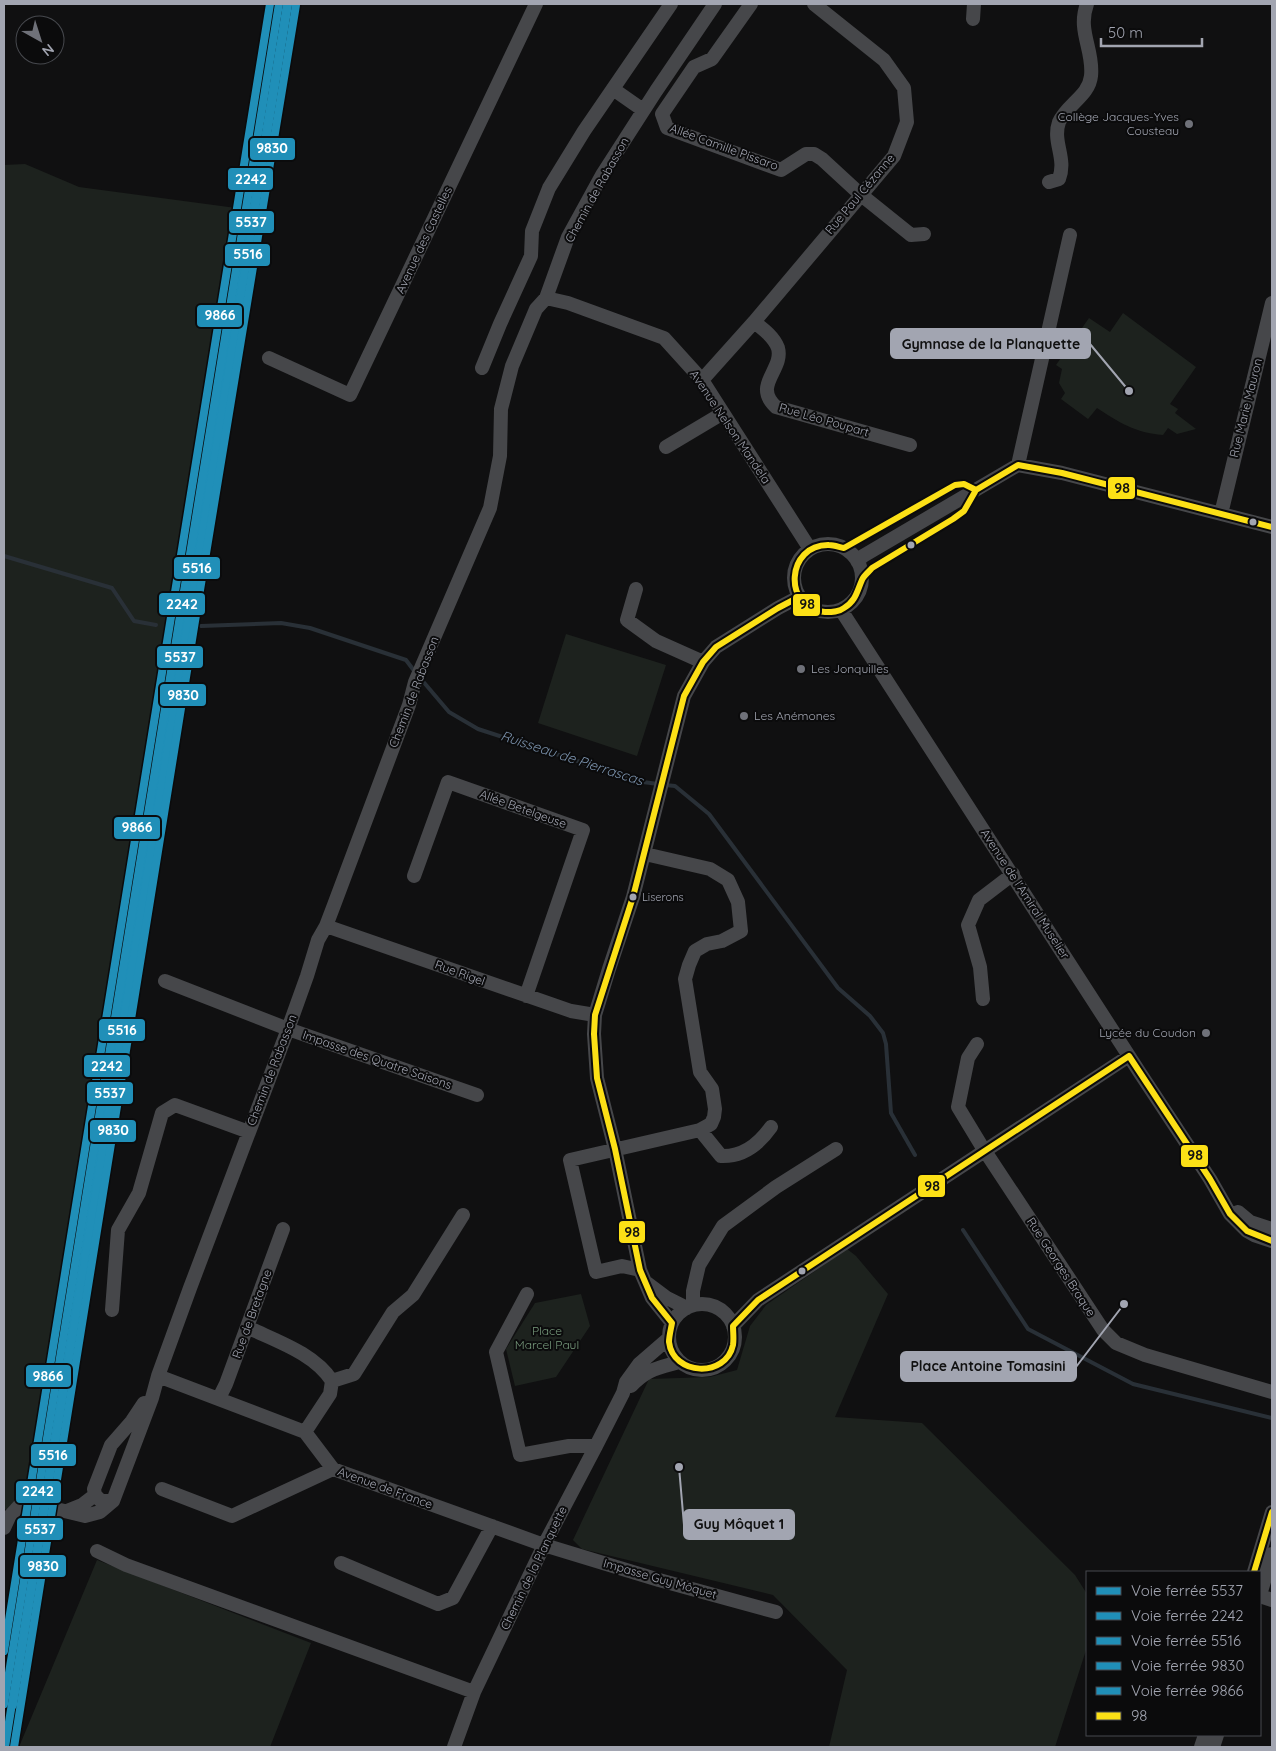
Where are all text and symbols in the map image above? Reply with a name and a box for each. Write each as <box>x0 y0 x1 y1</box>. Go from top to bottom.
north arrow <box>15 15 65 65</box>
scale bar <box>1101 15 1202 47</box>
text: 50 m <box>1108 23 1143 42</box>
text: N <box>39 40 58 60</box>
place label: Collège Jacques-Yves Cousteau <box>1058 109 1179 138</box>
marker: Collège Jacques-Yves Cousteau <box>1183 118 1195 130</box>
street label: Allée Camille Pissaro <box>668 120 780 173</box>
street label: Chemin de Rabasson <box>561 135 632 245</box>
line badge: 9830 <box>249 137 296 161</box>
text: 9830 <box>256 139 288 157</box>
street label: Rue Paul Cézanne <box>822 150 898 237</box>
line badge: 2242 <box>227 167 274 191</box>
text: 2242 <box>235 170 267 188</box>
street label: Avenue des Castelles <box>392 183 455 296</box>
line badge: 5537 <box>228 210 275 234</box>
text: 5537 <box>235 213 267 231</box>
line badge: 5516 <box>224 243 271 267</box>
text: 5516 <box>233 245 263 263</box>
line badge: 9866 <box>196 304 243 328</box>
text: 9866 <box>204 306 236 324</box>
callout: Gymnase de la Planquette <box>891 329 1090 358</box>
text: Gymnase de la Planquette <box>902 335 1080 353</box>
street label: Rue Marie Mauron <box>1226 357 1265 459</box>
street label: Avenue Nelson Mandela <box>687 367 774 486</box>
street label: Rue Léo Poupart <box>777 400 871 440</box>
line badge: 98 <box>1107 476 1136 500</box>
text: 98 <box>1114 479 1130 497</box>
unlabelled marker <box>1248 517 1258 527</box>
unlabelled marker <box>906 540 916 550</box>
line badge: 5516 <box>173 556 221 580</box>
text: 5516 <box>182 559 212 577</box>
line badge: 2242 <box>158 592 206 616</box>
line badge: 98 <box>792 593 821 617</box>
text: 2242 <box>166 595 198 613</box>
text: 98 <box>799 595 815 613</box>
street label: Chemin de Rabasson <box>385 634 442 750</box>
line badge: 5537 <box>156 645 204 669</box>
text: 5537 <box>164 648 196 666</box>
place label: Les Jonquilles <box>811 661 889 676</box>
marker: Les Jonquilles <box>795 663 807 675</box>
line badge: 9830 <box>159 683 207 707</box>
text: 9830 <box>167 686 199 704</box>
place label: Les Anémones <box>754 708 835 723</box>
marker: Les Anémones <box>738 710 750 722</box>
water label: Ruisseau de Pierrascas <box>498 726 647 790</box>
street label: Allée Betelgeuse <box>478 786 569 831</box>
line badge: 9866 <box>113 816 161 840</box>
text: 9866 <box>121 818 153 836</box>
street label: Avenue de l'Amiral Muselier <box>978 826 1073 962</box>
place label: Liserons <box>642 890 684 904</box>
marker: Liserons <box>628 892 638 902</box>
street label: Rue Rigel <box>433 957 487 989</box>
street label: Chemin de Rabasson <box>243 1012 300 1128</box>
line badge: 5516 <box>98 1018 146 1042</box>
text: 5516 <box>107 1021 137 1039</box>
place label: Lycée du Coudon <box>1099 1025 1196 1040</box>
street label: Impasse des Quatre Saisons <box>301 1027 454 1092</box>
marker: Lycée du Coudon <box>1200 1027 1212 1039</box>
line badge: 2242 <box>83 1054 131 1078</box>
text: 2242 <box>91 1057 123 1075</box>
line badge: 5537 <box>86 1081 134 1105</box>
text: 5537 <box>94 1084 126 1102</box>
line badge: 9830 <box>89 1119 137 1143</box>
text: 9830 <box>97 1121 129 1139</box>
line badge: 98 <box>1180 1144 1209 1168</box>
text: 98 <box>1187 1146 1203 1164</box>
line badge: 98 <box>917 1174 946 1198</box>
text: 98 <box>924 1177 940 1195</box>
street label: Rue Georges Braque <box>1024 1214 1099 1319</box>
line badge: 98 <box>618 1220 646 1244</box>
text: 98 <box>624 1223 640 1241</box>
unlabelled marker <box>797 1266 807 1276</box>
street label: Rue de Bretagne <box>228 1267 275 1360</box>
park label: Place Marcel Paul <box>515 1323 579 1352</box>
callout: Place Antoine Tomasini <box>901 1352 1076 1381</box>
text: Place Antoine Tomasini <box>910 1357 1066 1375</box>
line badge: 9866 <box>25 1364 72 1388</box>
text: 9866 <box>32 1367 64 1385</box>
line badge: 5516 <box>30 1443 77 1467</box>
text: 5516 <box>38 1446 68 1464</box>
street label: Avenue de France <box>336 1463 435 1512</box>
line badge: 2242 <box>15 1480 62 1504</box>
text: 2242 <box>22 1482 54 1500</box>
street label: Chemin de la Planquette <box>497 1503 570 1632</box>
callout: Guy Môquet 1 <box>684 1510 794 1539</box>
text: Guy Môquet 1 <box>694 1515 784 1533</box>
line badge: 5537 <box>16 1517 64 1541</box>
text: 5537 <box>24 1520 56 1538</box>
line badge: 9830 <box>19 1554 67 1578</box>
street label: Impasse Guy Môquet <box>602 1555 719 1602</box>
text: 9830 <box>27 1557 59 1575</box>
legend <box>1086 1571 1261 1736</box>
text: Voie ferrée 5537 <box>1131 1581 1243 1600</box>
text: Voie ferrée 2242 <box>1131 1606 1244 1625</box>
text: Voie ferrée 5516 <box>1131 1631 1241 1650</box>
text: Voie ferrée 9830 <box>1131 1656 1244 1675</box>
text: Voie ferrée 9866 <box>1131 1681 1244 1700</box>
text: 98 <box>1131 1706 1147 1725</box>

